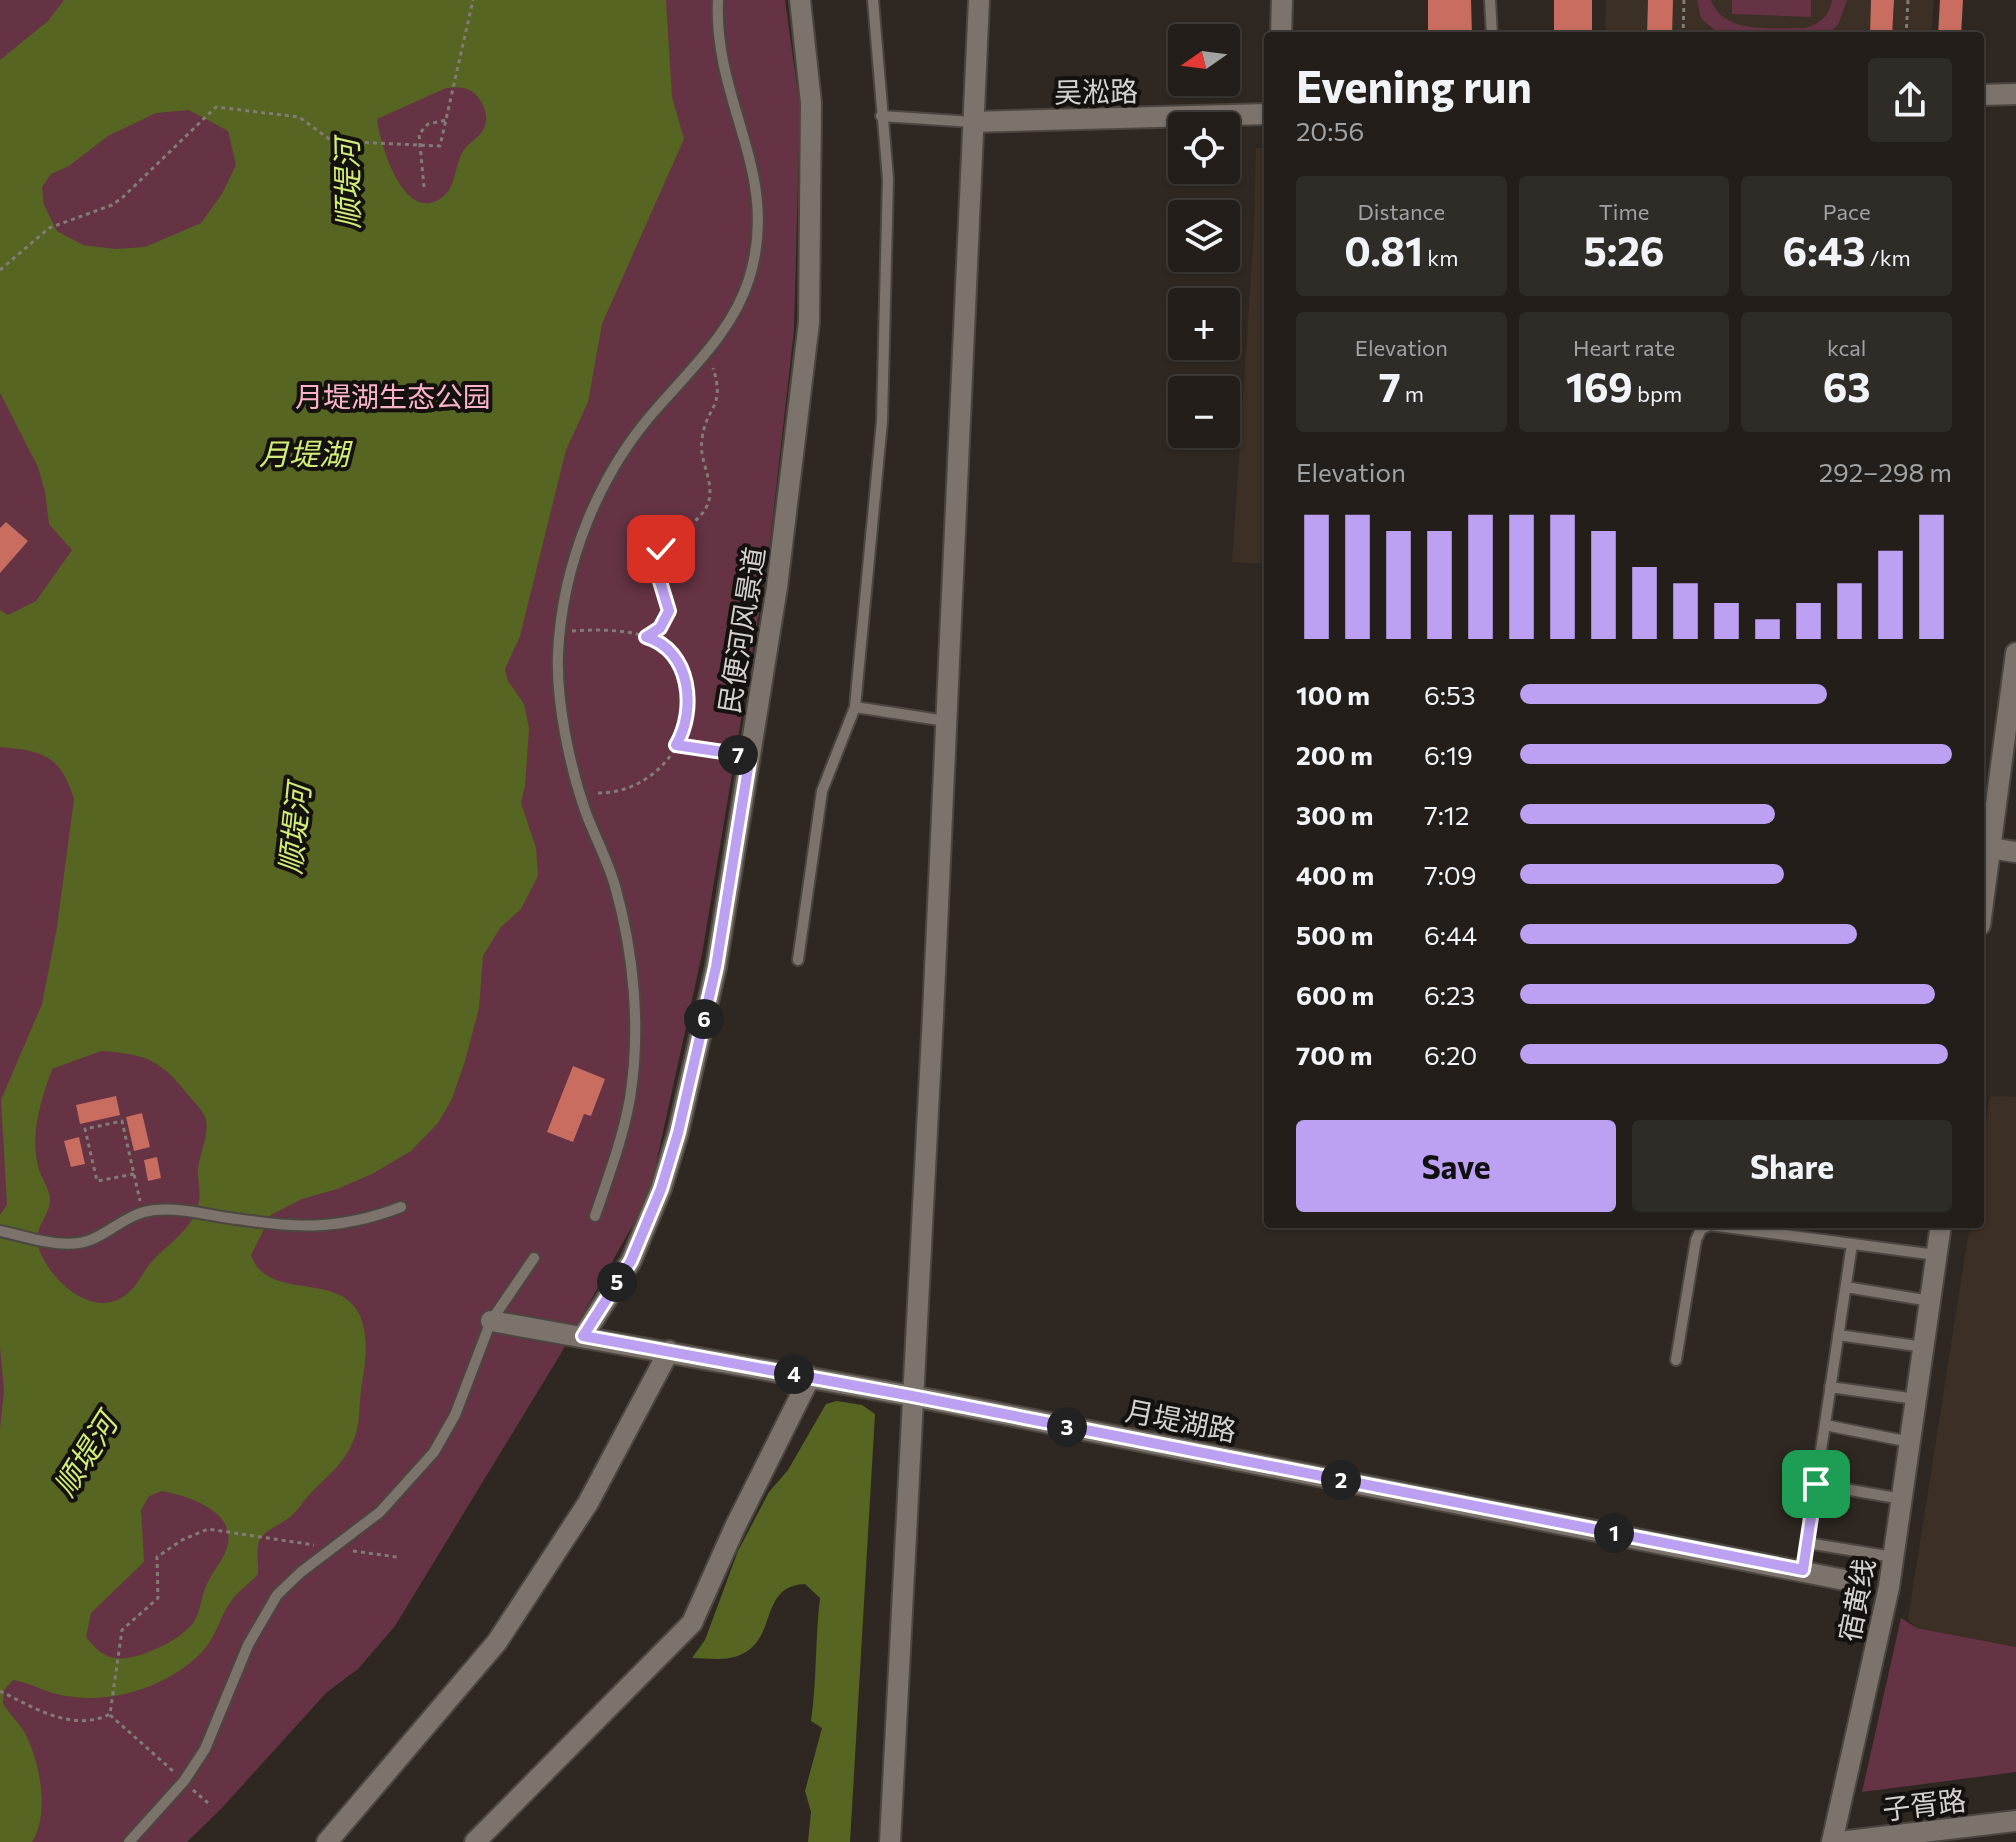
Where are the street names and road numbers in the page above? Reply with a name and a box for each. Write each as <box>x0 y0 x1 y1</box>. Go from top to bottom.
street label: 吴淞路 <box>1054 73 1138 109</box>
street label: 民便河风景道 <box>711 544 771 716</box>
street label: 月堤湖路 <box>1123 1393 1239 1447</box>
street label: 宿黄线 <box>1831 1556 1881 1644</box>
street label: 子胥路 <box>1880 1782 1968 1826</box>

